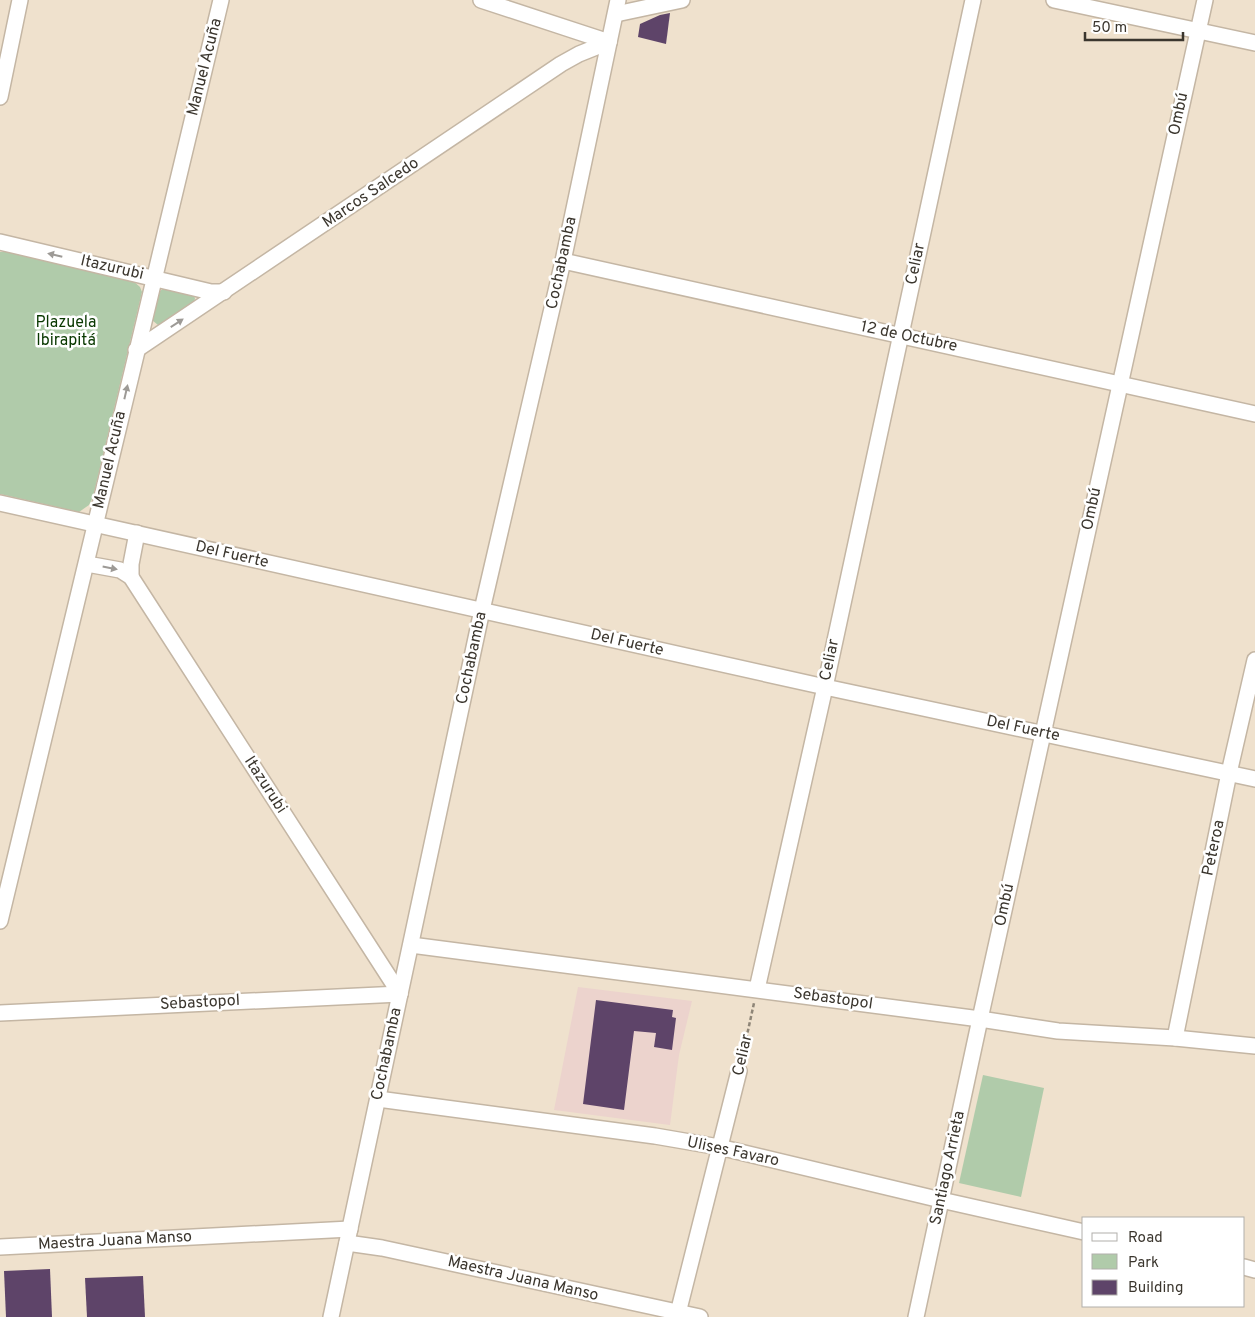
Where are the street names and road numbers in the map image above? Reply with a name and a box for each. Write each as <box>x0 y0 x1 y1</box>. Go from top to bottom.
street label: Manuel Acuña <box>183 16 227 118</box>
street label: Ombú <box>1165 91 1193 137</box>
street label: Marcos Salcedo <box>319 153 423 233</box>
street label: Cochabamba <box>542 215 582 311</box>
street label: Celiar <box>902 241 930 287</box>
street label: Itazurubi <box>78 251 146 285</box>
street label: 12 de Octubre <box>859 317 959 357</box>
street label: Manuel Acuña <box>89 409 131 511</box>
street label: Ombú <box>1078 486 1106 532</box>
street label: Del Fuerte <box>194 537 270 573</box>
street label: Cochabamba <box>452 610 492 706</box>
street label: Del Fuerte <box>589 625 665 661</box>
street label: Celiar <box>816 637 844 683</box>
street label: Del Fuerte <box>985 711 1061 747</box>
street label: Itazurubi <box>239 753 291 817</box>
street label: Peteroa <box>1198 818 1230 878</box>
street label: Ombú <box>991 882 1019 928</box>
street label: Sebastopol <box>792 984 874 1014</box>
street label: Sebastopol <box>160 991 240 1015</box>
street label: Cochabamba <box>367 1006 407 1102</box>
street label: Celiar <box>729 1032 757 1078</box>
street label: Santiago Arrieta <box>926 1109 970 1227</box>
street label: Ulises Favaro <box>685 1132 781 1172</box>
street label: Maestra Juana Manso <box>37 1227 193 1255</box>
street label: Maestra Juana Manso <box>446 1252 601 1306</box>

